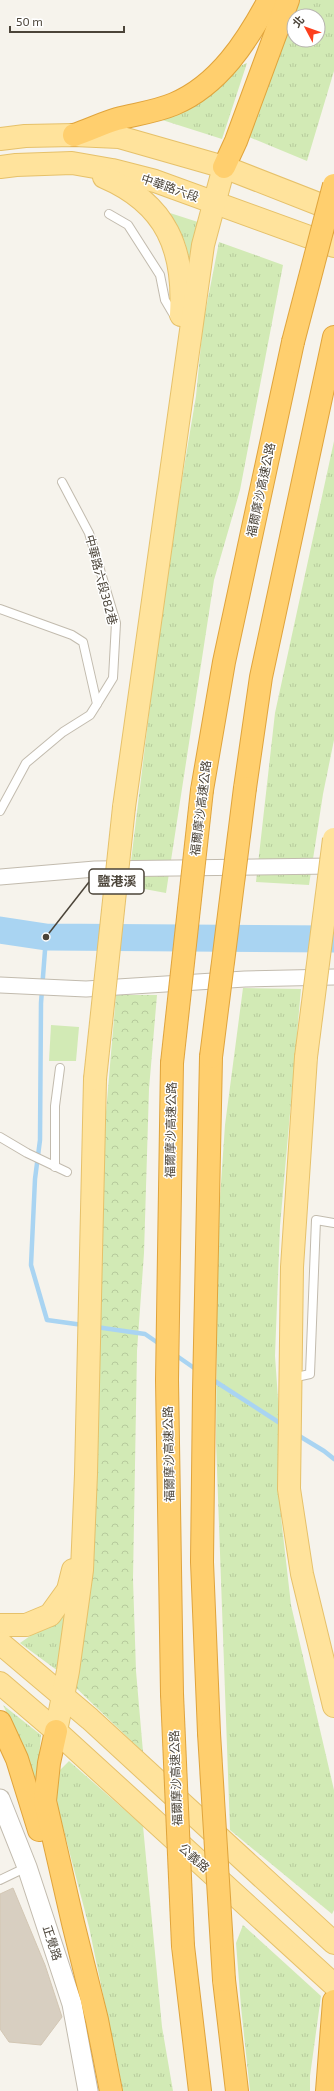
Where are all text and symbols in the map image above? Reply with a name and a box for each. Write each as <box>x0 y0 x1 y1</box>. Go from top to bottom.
scale bar <box>10 8 124 34</box>
north arrow <box>286 8 326 48</box>
text: 北 <box>290 13 307 30</box>
text: 50 m <box>16 14 43 28</box>
street label: 中華路六段 <box>140 171 201 203</box>
street label: 福爾摩沙高速公路 <box>243 441 277 538</box>
street label: 中華路六段382巷 <box>83 533 121 626</box>
street label: 福爾摩沙高速公路 <box>187 759 213 856</box>
callout: 鹽港溪 <box>89 869 144 894</box>
text: 鹽港溪 <box>97 873 137 889</box>
street label: 福爾摩沙高速公路 <box>162 1082 178 1178</box>
street label: 福爾摩沙高速公路 <box>160 1406 176 1502</box>
street label: 福爾摩沙高速公路 <box>166 1730 184 1826</box>
street label: 公義路 <box>177 1840 213 1875</box>
street label: 正覺路 <box>41 1923 65 1962</box>

